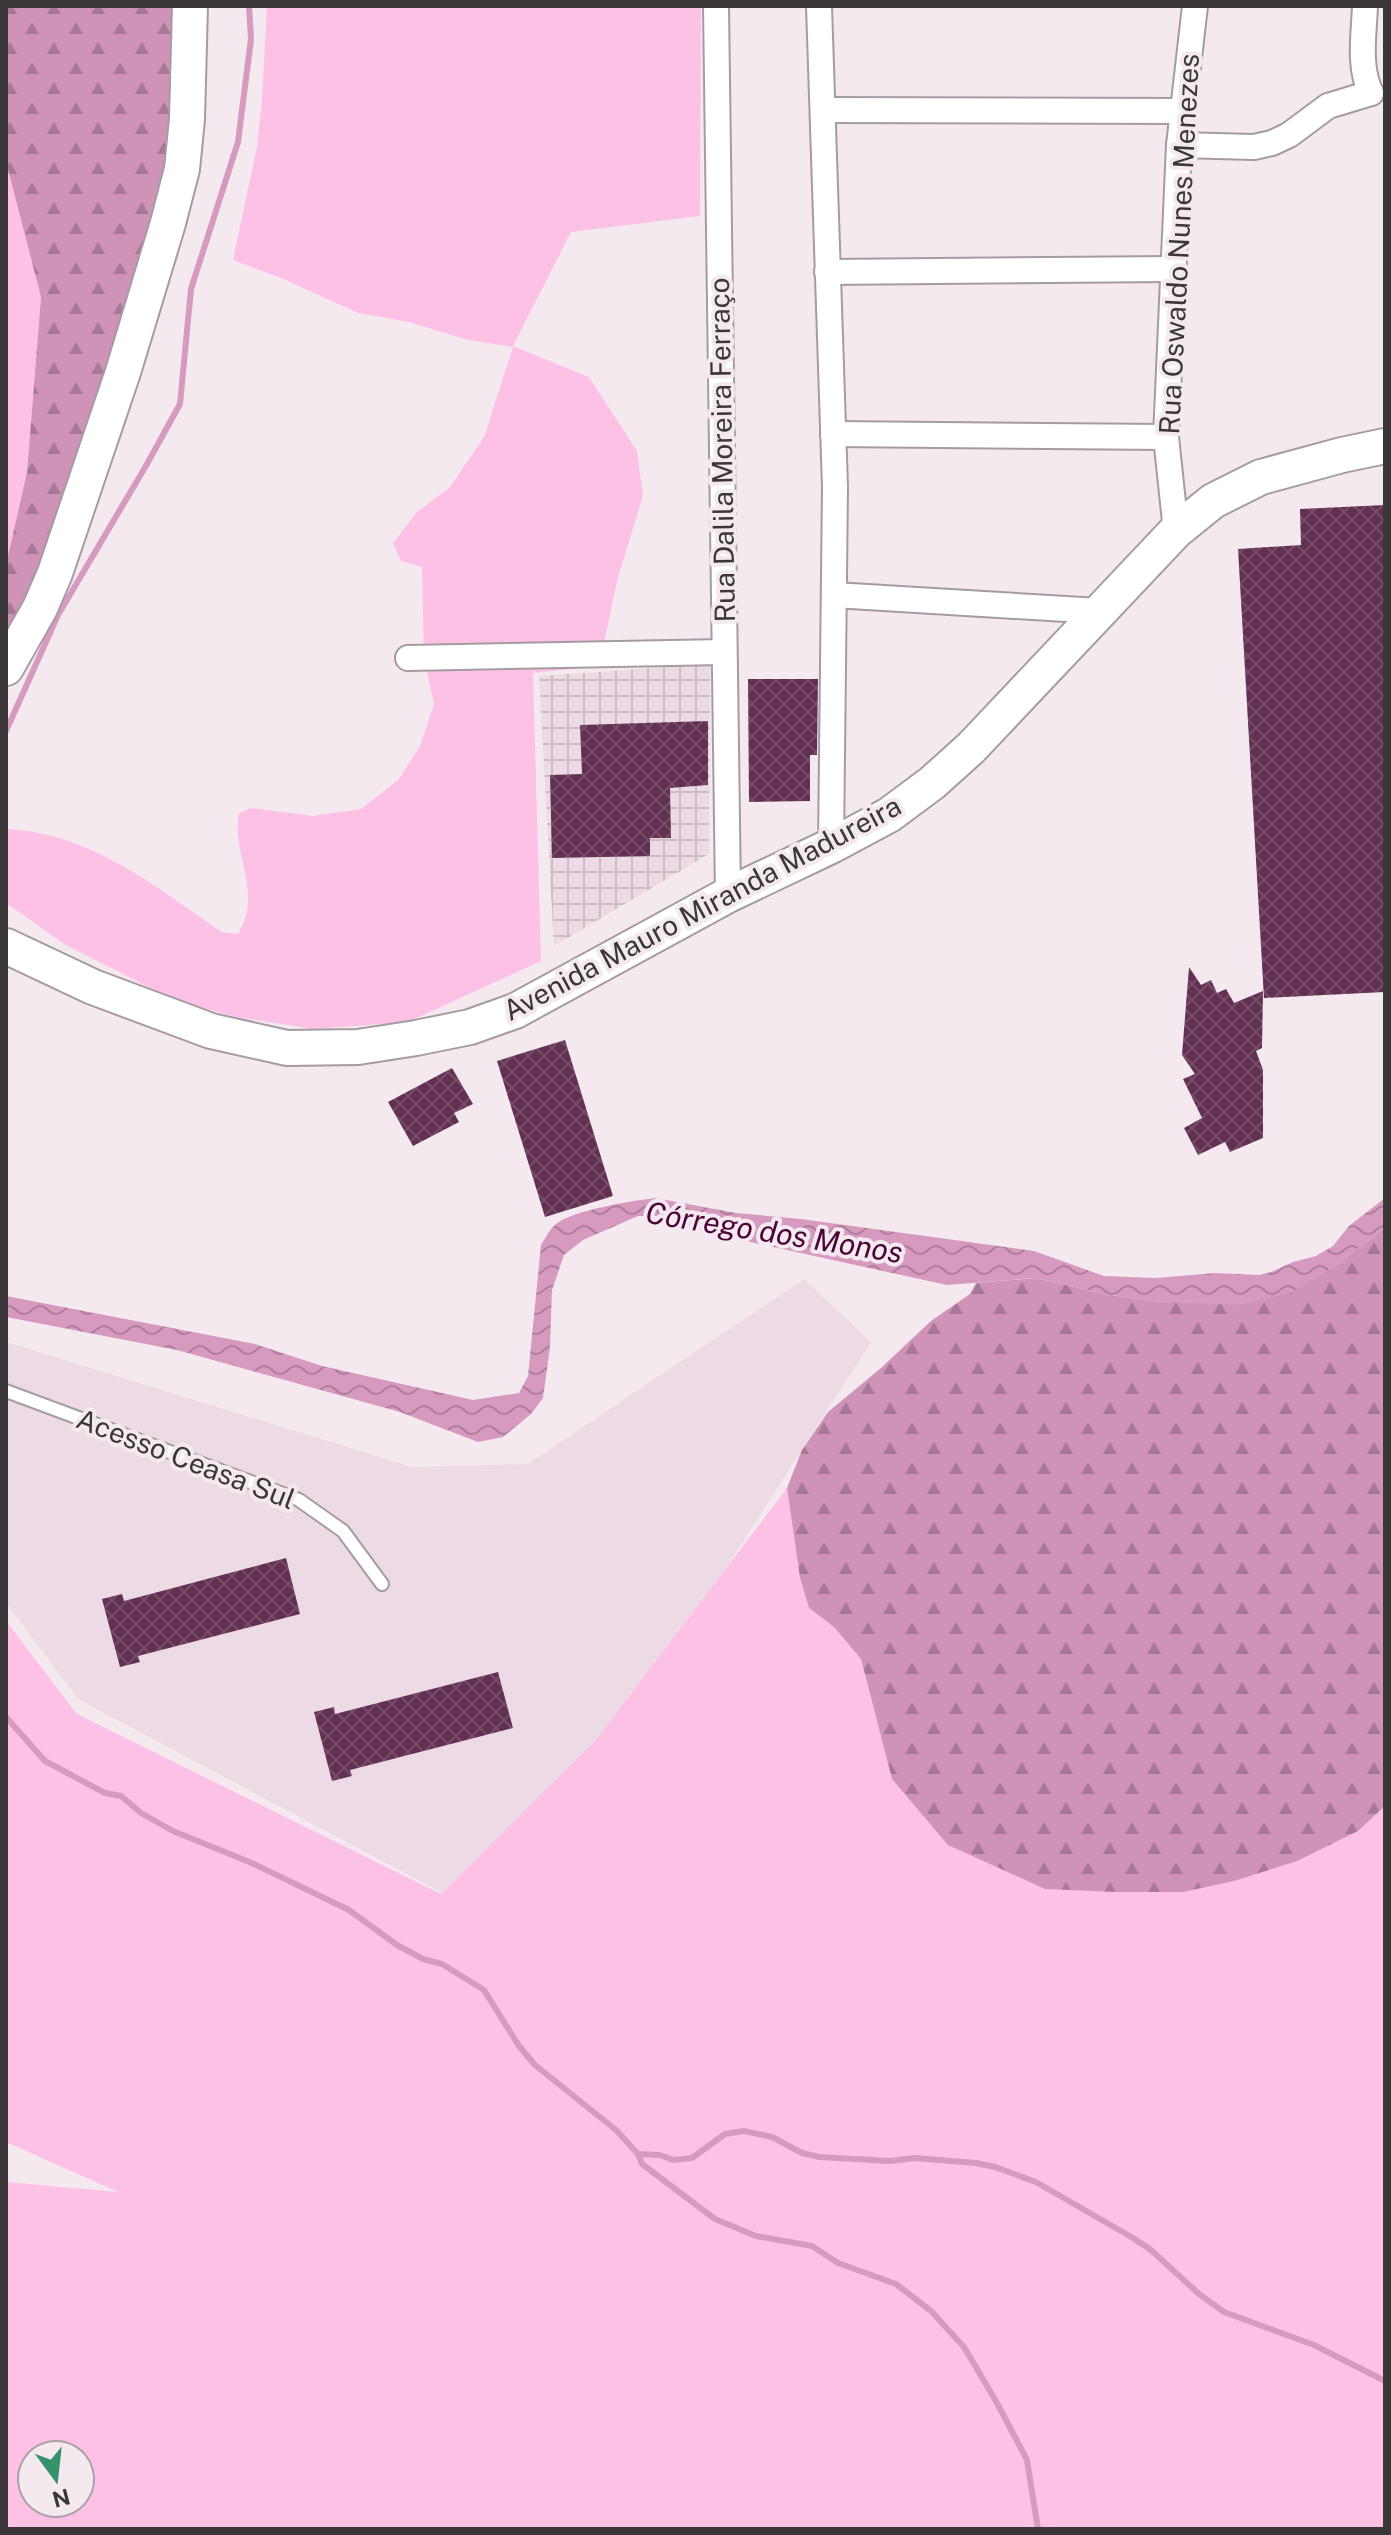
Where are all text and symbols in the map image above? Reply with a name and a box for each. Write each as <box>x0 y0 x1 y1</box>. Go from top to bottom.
street label: Rua Oswaldo Nunes Menezes <box>1152 53 1205 435</box>
street label: Rua Dalila Moreira Ferraço <box>702 277 741 623</box>
street label: Avenida Mauro Miranda Madureira <box>497 788 906 1027</box>
water label: Córrego dos Monos <box>643 1194 905 1270</box>
street label: Acesso Ceasa Sul <box>72 1402 300 1515</box>
north arrow <box>16 2439 96 2519</box>
text: N <box>49 2484 73 2513</box>

